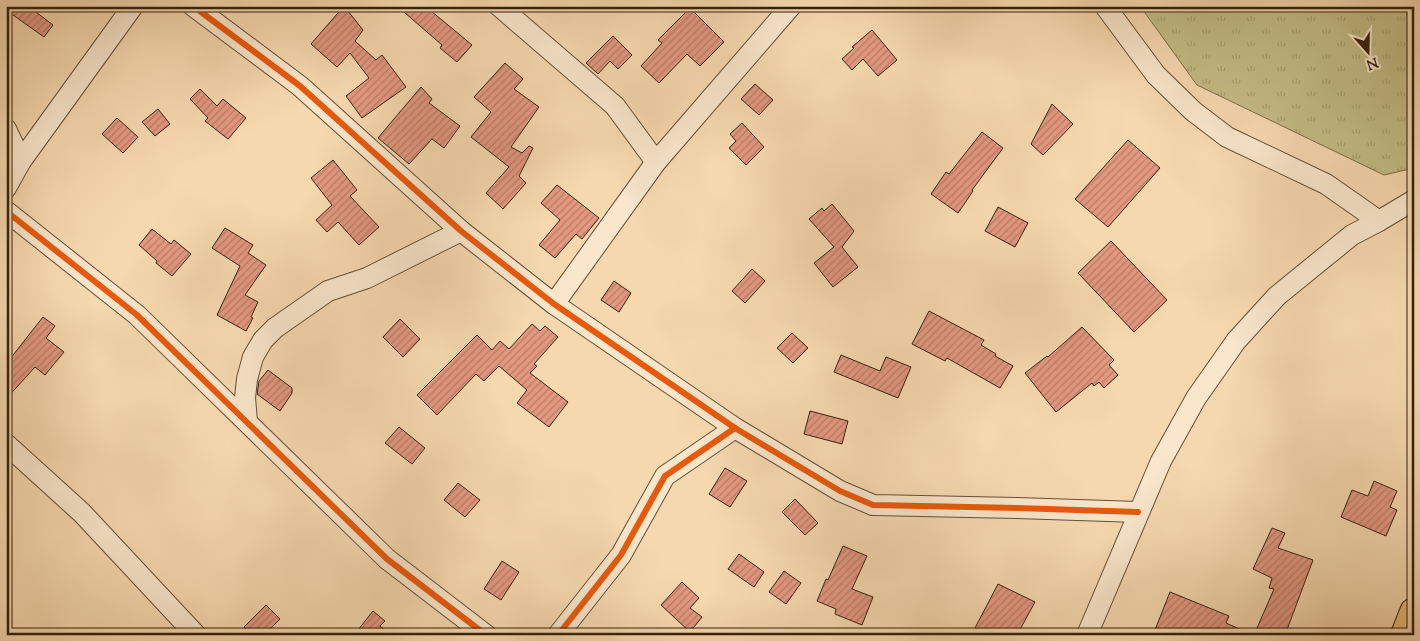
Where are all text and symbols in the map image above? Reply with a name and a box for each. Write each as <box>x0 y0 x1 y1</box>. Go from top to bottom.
north arrow <box>1342 28 1392 78</box>
text: N <box>1363 51 1380 74</box>

